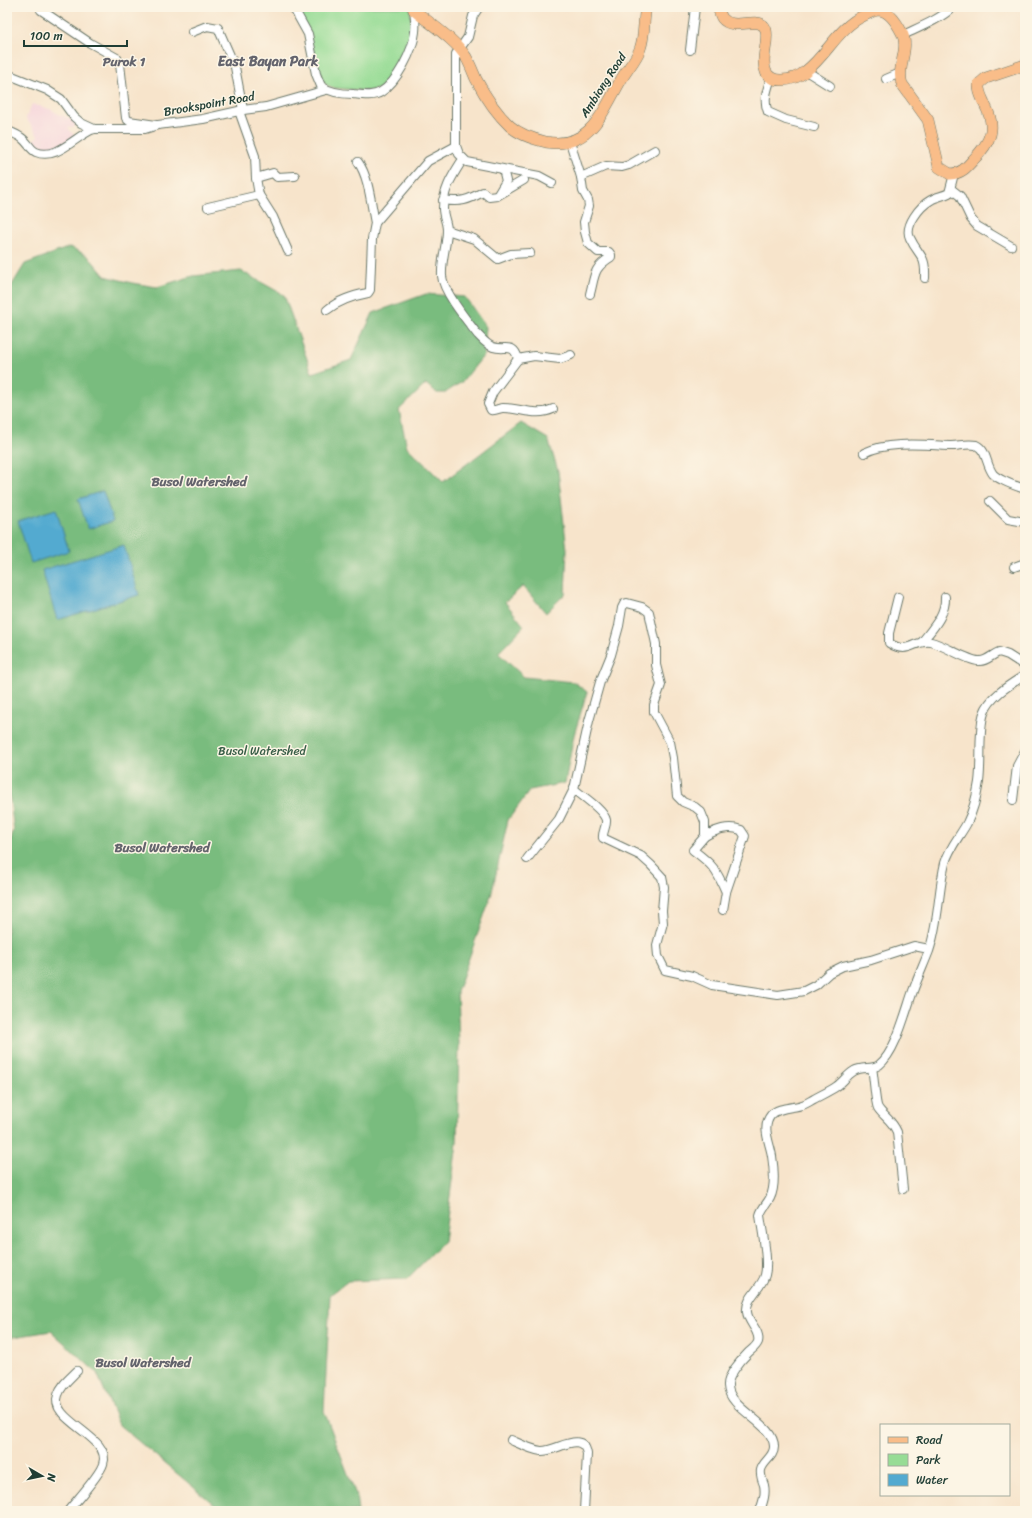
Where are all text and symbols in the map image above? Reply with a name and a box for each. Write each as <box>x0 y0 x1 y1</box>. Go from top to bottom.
scale bar <box>24 22 127 48</box>
text: 100 m <box>30 25 63 47</box>
street label: Ambiong Road <box>573 47 633 123</box>
district label: East Bayan Park <box>218 49 319 74</box>
district label: Purok 1 <box>103 50 146 73</box>
street label: Brookspoint Road <box>162 85 258 123</box>
district label: Busol Watershed <box>151 470 248 493</box>
park label: Busol Watershed <box>218 740 308 762</box>
district label: Busol Watershed <box>114 836 211 859</box>
district label: Busol Watershed <box>95 1351 192 1374</box>
legend <box>880 1424 1010 1496</box>
text: Road <box>916 1429 943 1451</box>
text: Park <box>916 1449 941 1471</box>
north arrow <box>22 1456 62 1496</box>
text: Water <box>916 1469 949 1491</box>
text: N <box>41 1471 62 1483</box>

